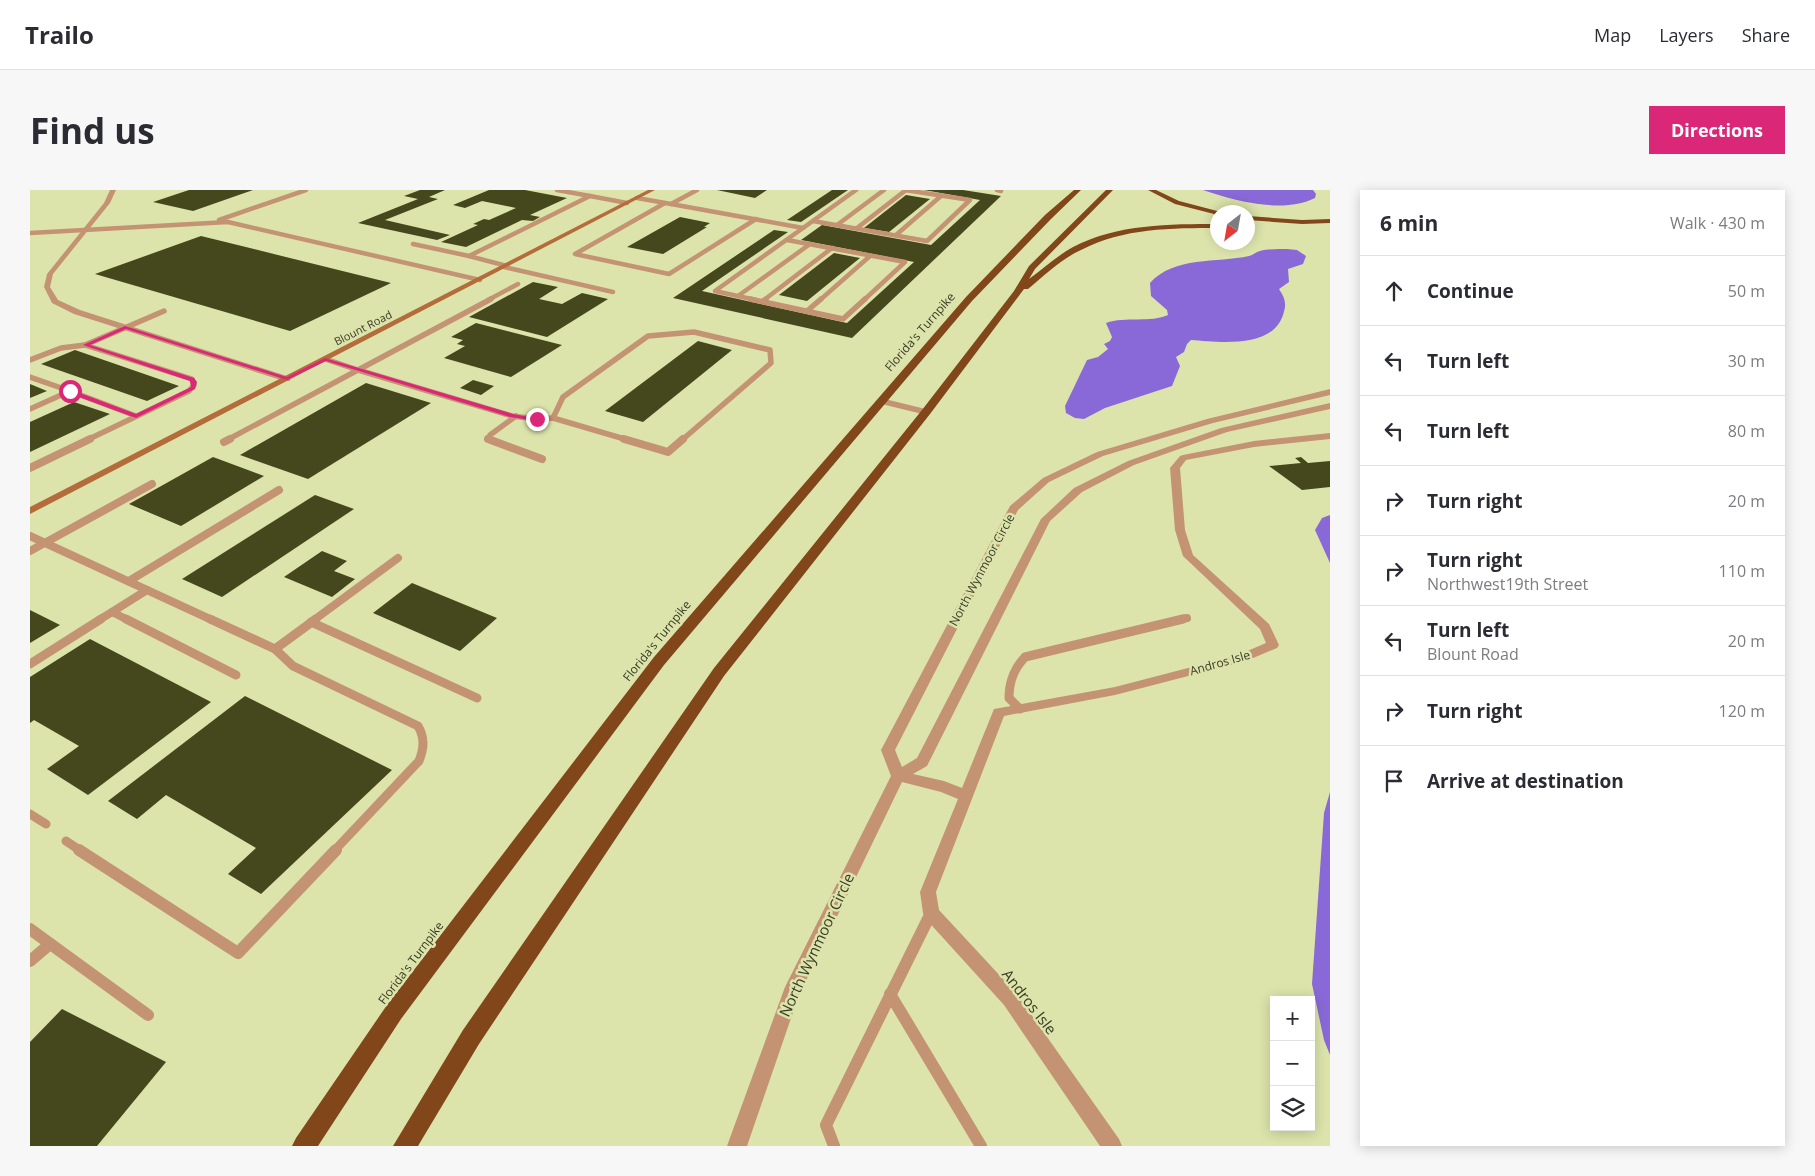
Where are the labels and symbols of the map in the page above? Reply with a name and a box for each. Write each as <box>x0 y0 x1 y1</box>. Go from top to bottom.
north arrow <box>1210 205 1255 250</box>
street label: Florida's Turnpike <box>881 288 959 375</box>
street label: Blount Road <box>331 307 394 349</box>
route start <box>59 380 82 403</box>
route end <box>526 408 549 431</box>
street label: North Wynmoor Circle <box>945 510 1019 629</box>
street label: Florida's Turnpike <box>619 596 695 685</box>
street label: Andros Isle <box>1188 646 1252 679</box>
street label: North Wynmoor Circle <box>774 870 858 1020</box>
street label: Florida's Turnpike <box>374 918 447 1008</box>
street label: Andros Isle <box>998 965 1062 1038</box>

